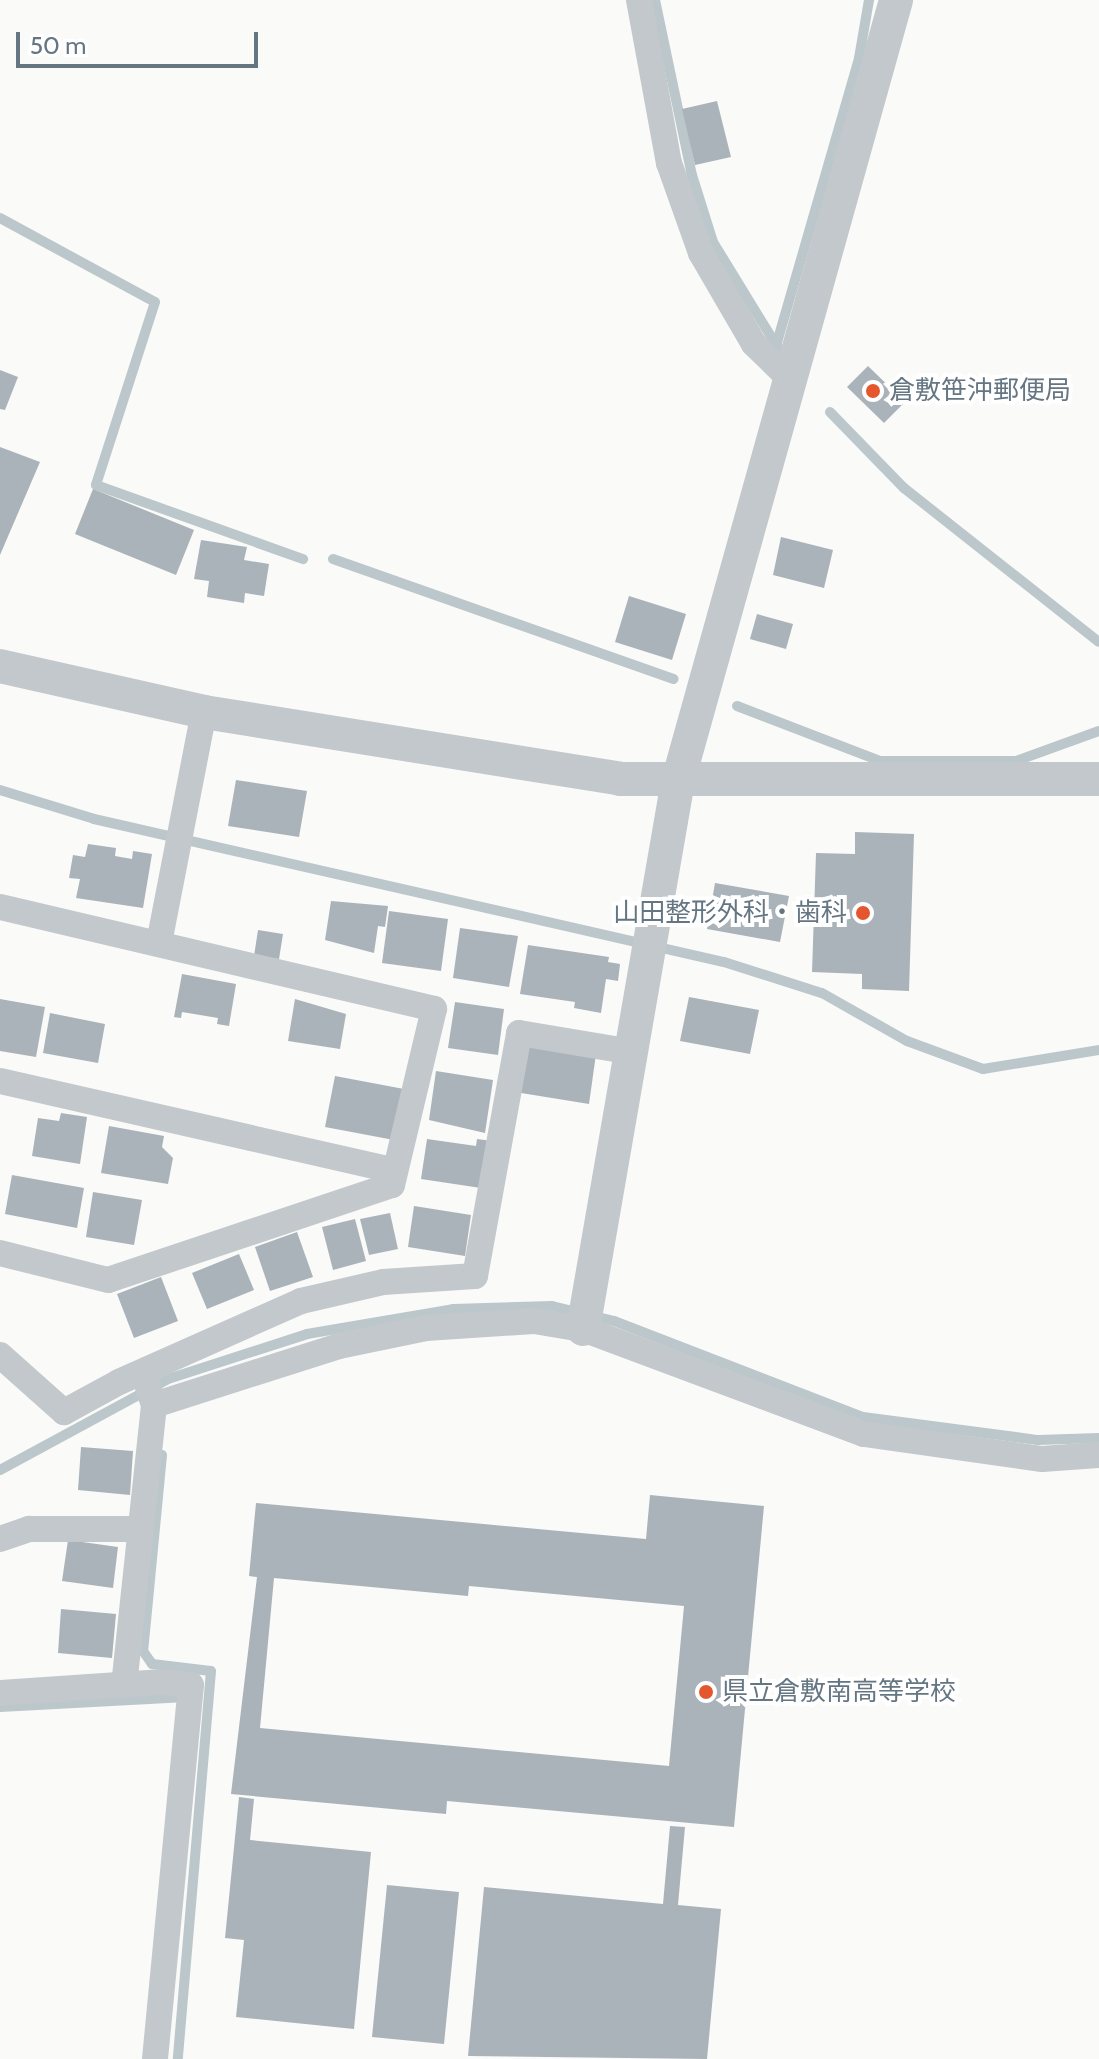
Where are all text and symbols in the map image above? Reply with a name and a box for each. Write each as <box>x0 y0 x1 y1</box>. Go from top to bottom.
scale bar <box>20 16 262 66</box>
text: 50 m <box>30 31 86 60</box>
place label: 倉敷笹沖郵便局 <box>889 375 1071 407</box>
marker: 倉敷笹沖郵便局 <box>864 382 882 400</box>
place label: 山田整形外科・歯科 <box>613 897 847 929</box>
marker: 山田整形外科・歯科 <box>854 904 872 922</box>
place label: 県立倉敷南高等学校 <box>722 1676 956 1708</box>
marker: 県立倉敷南高等学校 <box>697 1683 715 1701</box>

